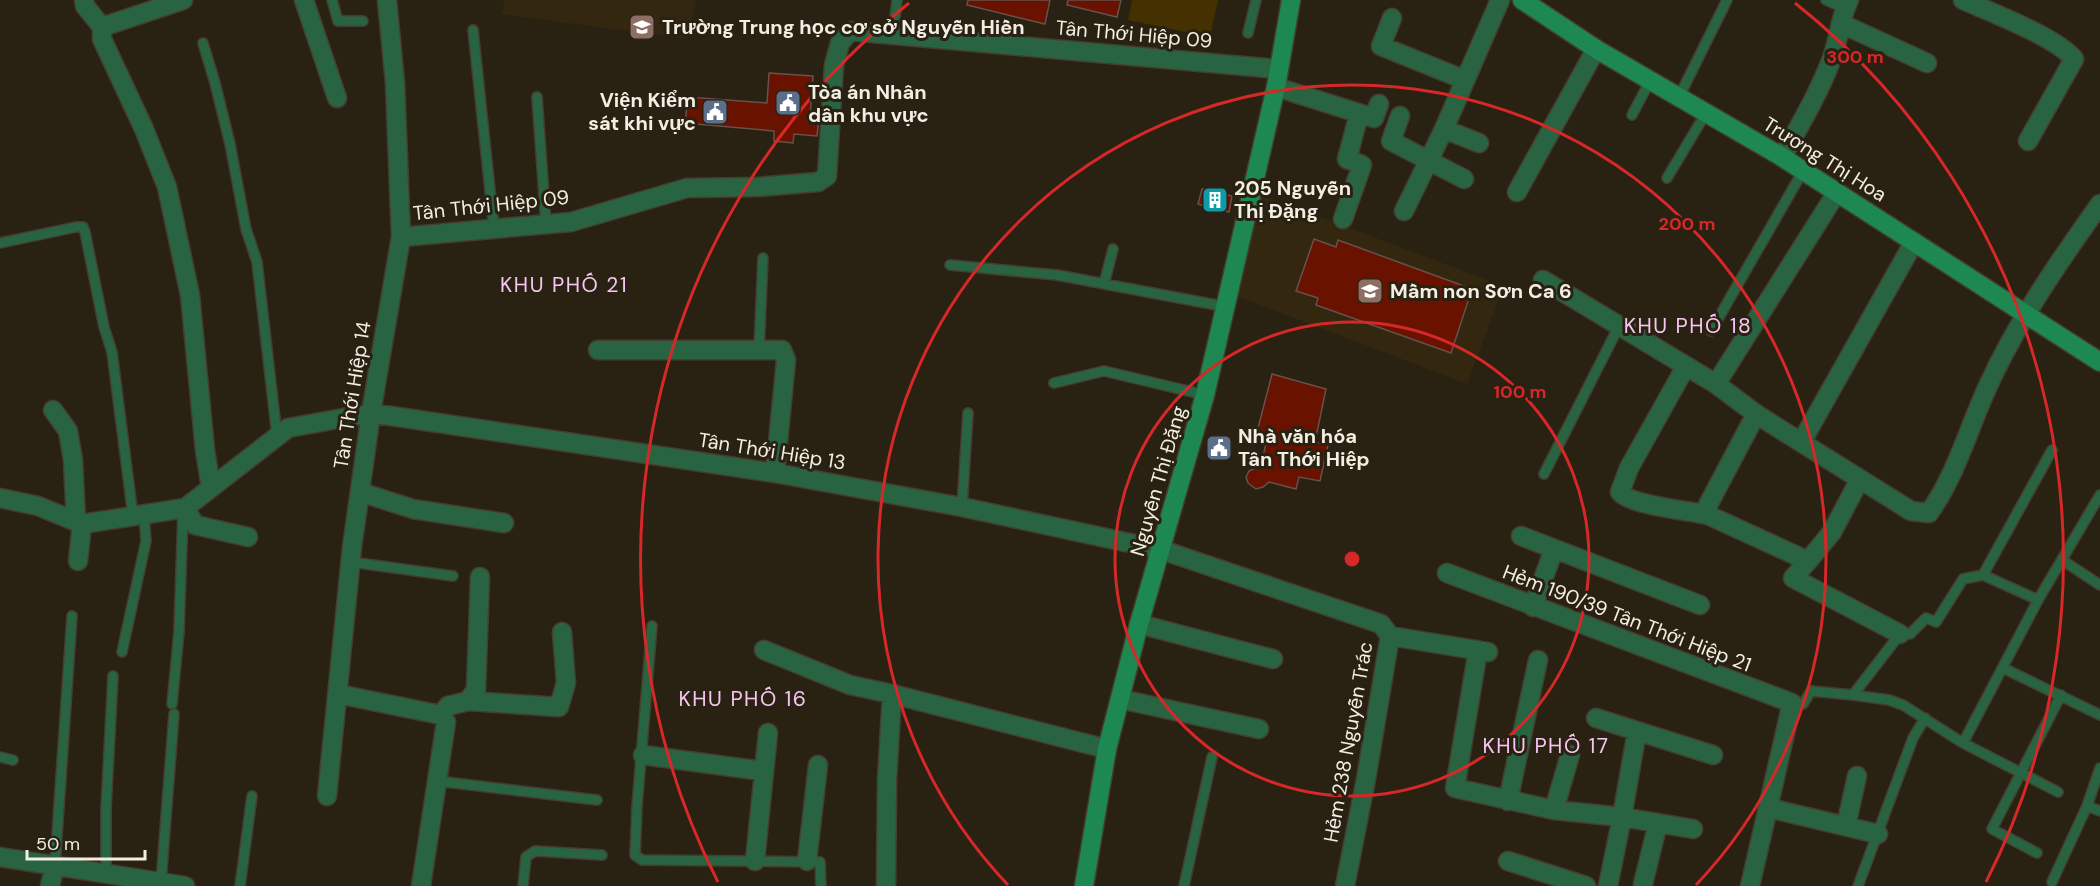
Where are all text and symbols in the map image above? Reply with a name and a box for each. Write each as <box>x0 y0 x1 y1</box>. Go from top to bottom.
school or university icon: Trường Trung học cơ sở Nguyễn Hiền <box>627 12 657 42</box>
place label: Trường Trung học cơ sở Nguyễn Hiền <box>662 14 1025 40</box>
street label: Tân Thới Hiệp 09 <box>1055 14 1213 54</box>
text: 300 m <box>1826 45 1884 69</box>
place label: Tòa án Nhân dân khu vực <box>808 79 929 128</box>
place label: Viện Kiểm sát khi vực <box>588 87 696 136</box>
public building icon: Tòa án Nhân dân khu vực <box>773 88 803 118</box>
public building icon: Viện Kiểm sát khi vực <box>700 97 730 127</box>
street label: Trương Thị Hoa <box>1758 111 1892 207</box>
place label: 205 Nguyễn Thị Đặng <box>1234 175 1351 224</box>
street label: Tân Thới Hiệp 09 <box>412 184 570 226</box>
building icon: 205 Nguyễn Thị Đặng <box>1200 185 1230 215</box>
text: 200 m <box>1659 212 1715 236</box>
district label: KHU PHỐ 21 <box>500 271 628 299</box>
school or university icon: Mầm non Sơn Ca 6 <box>1355 276 1385 306</box>
place label: Mầm non Sơn Ca 6 <box>1390 278 1572 304</box>
district label: KHU PHỐ 18 <box>1624 312 1752 340</box>
street label: Tân Thới Hiệp 14 <box>327 319 377 471</box>
text: 100 m <box>1493 380 1547 404</box>
street label: Nguyễn Thị Đặng <box>1124 403 1192 559</box>
place label: Nhà văn hóa Tân Thới Hiệp <box>1238 423 1370 472</box>
street label: Tân Thới Hiệp 13 <box>696 427 848 475</box>
public building icon: Nhà văn hóa Tân Thới Hiệp <box>1204 433 1234 463</box>
centre of rings <box>1342 549 1362 569</box>
street label: Hẻm 190/39 Tân Thới Hiệp 21 <box>1499 559 1755 677</box>
street label: Hẻm 238 Nguyễn Trác <box>1318 640 1378 844</box>
district label: KHU PHỐ 16 <box>679 685 807 713</box>
district label: KHU PHỐ 17 <box>1483 732 1610 760</box>
scale bar <box>27 823 146 861</box>
text: 50 m <box>36 832 80 856</box>

